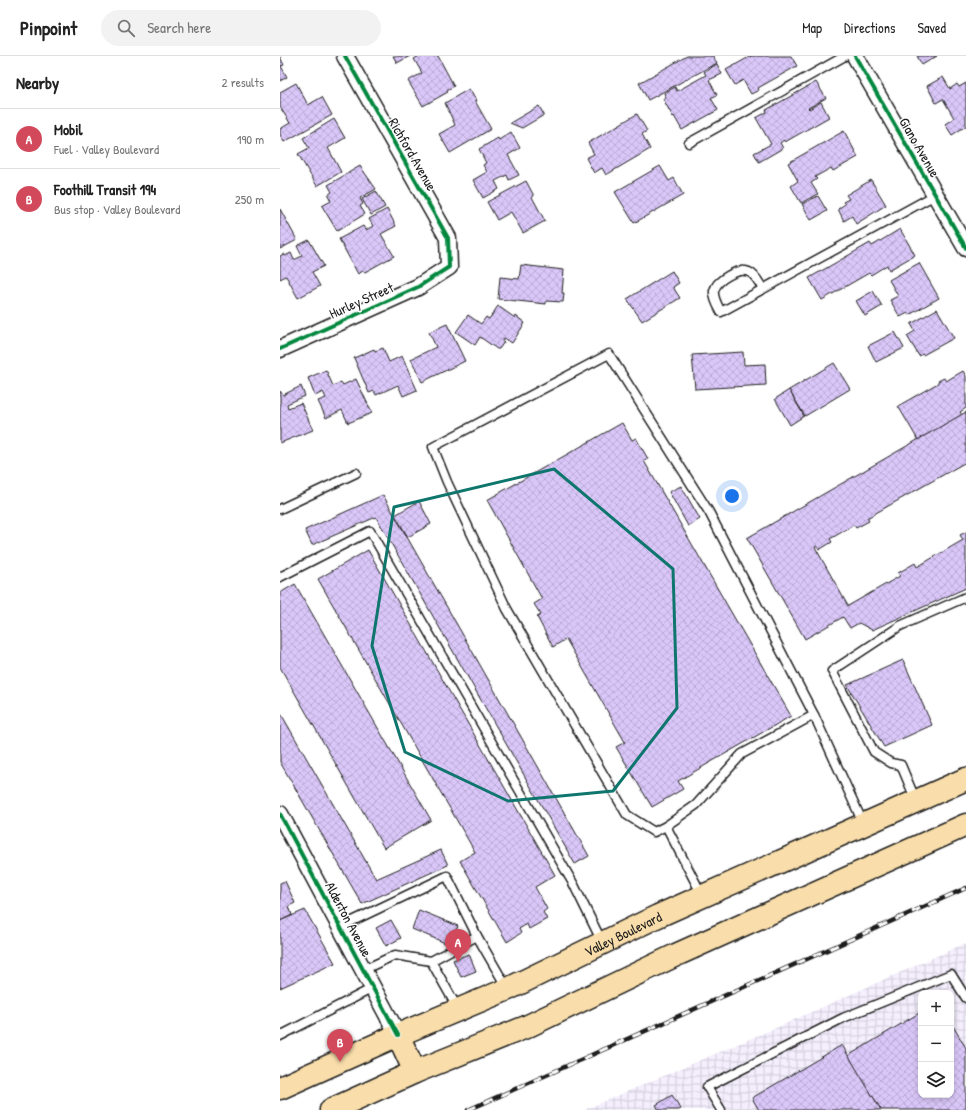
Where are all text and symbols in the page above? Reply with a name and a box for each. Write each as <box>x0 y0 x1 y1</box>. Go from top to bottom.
search box <box>101 10 381 46</box>
text: Pinpoint <box>20 15 77 41</box>
icon: search <box>115 17 137 39</box>
text: Search here <box>147 17 211 38</box>
text: Map <box>802 18 822 37</box>
text: Directions <box>844 18 895 37</box>
text: Saved <box>917 18 946 37</box>
text: Nearby <box>16 71 59 94</box>
text: 2 results <box>222 73 264 91</box>
street label: Richford Avenue <box>385 114 442 194</box>
street label: Giano Avenue <box>895 114 945 181</box>
text: Mobil <box>54 119 83 140</box>
text: A <box>26 130 32 148</box>
text: 190 m <box>237 130 264 148</box>
text: Fuel · Valley Boulevard <box>54 140 159 158</box>
text: Foothill Transit 194 <box>54 179 156 200</box>
text: B <box>26 190 32 208</box>
text: 250 m <box>235 190 264 208</box>
text: Bus stop · Valley Boulevard <box>54 200 180 218</box>
street label: Hurley Street <box>326 277 397 324</box>
your location <box>722 486 742 506</box>
street label: Alderton Avenue <box>321 878 377 960</box>
street label: Valley Boulevard <box>581 906 665 960</box>
pin: A <box>445 929 471 962</box>
map controls <box>918 990 954 1098</box>
button: + <box>918 990 954 1026</box>
button: − <box>918 1026 954 1062</box>
pin: B <box>327 1029 353 1062</box>
button: layers <box>918 1062 954 1098</box>

